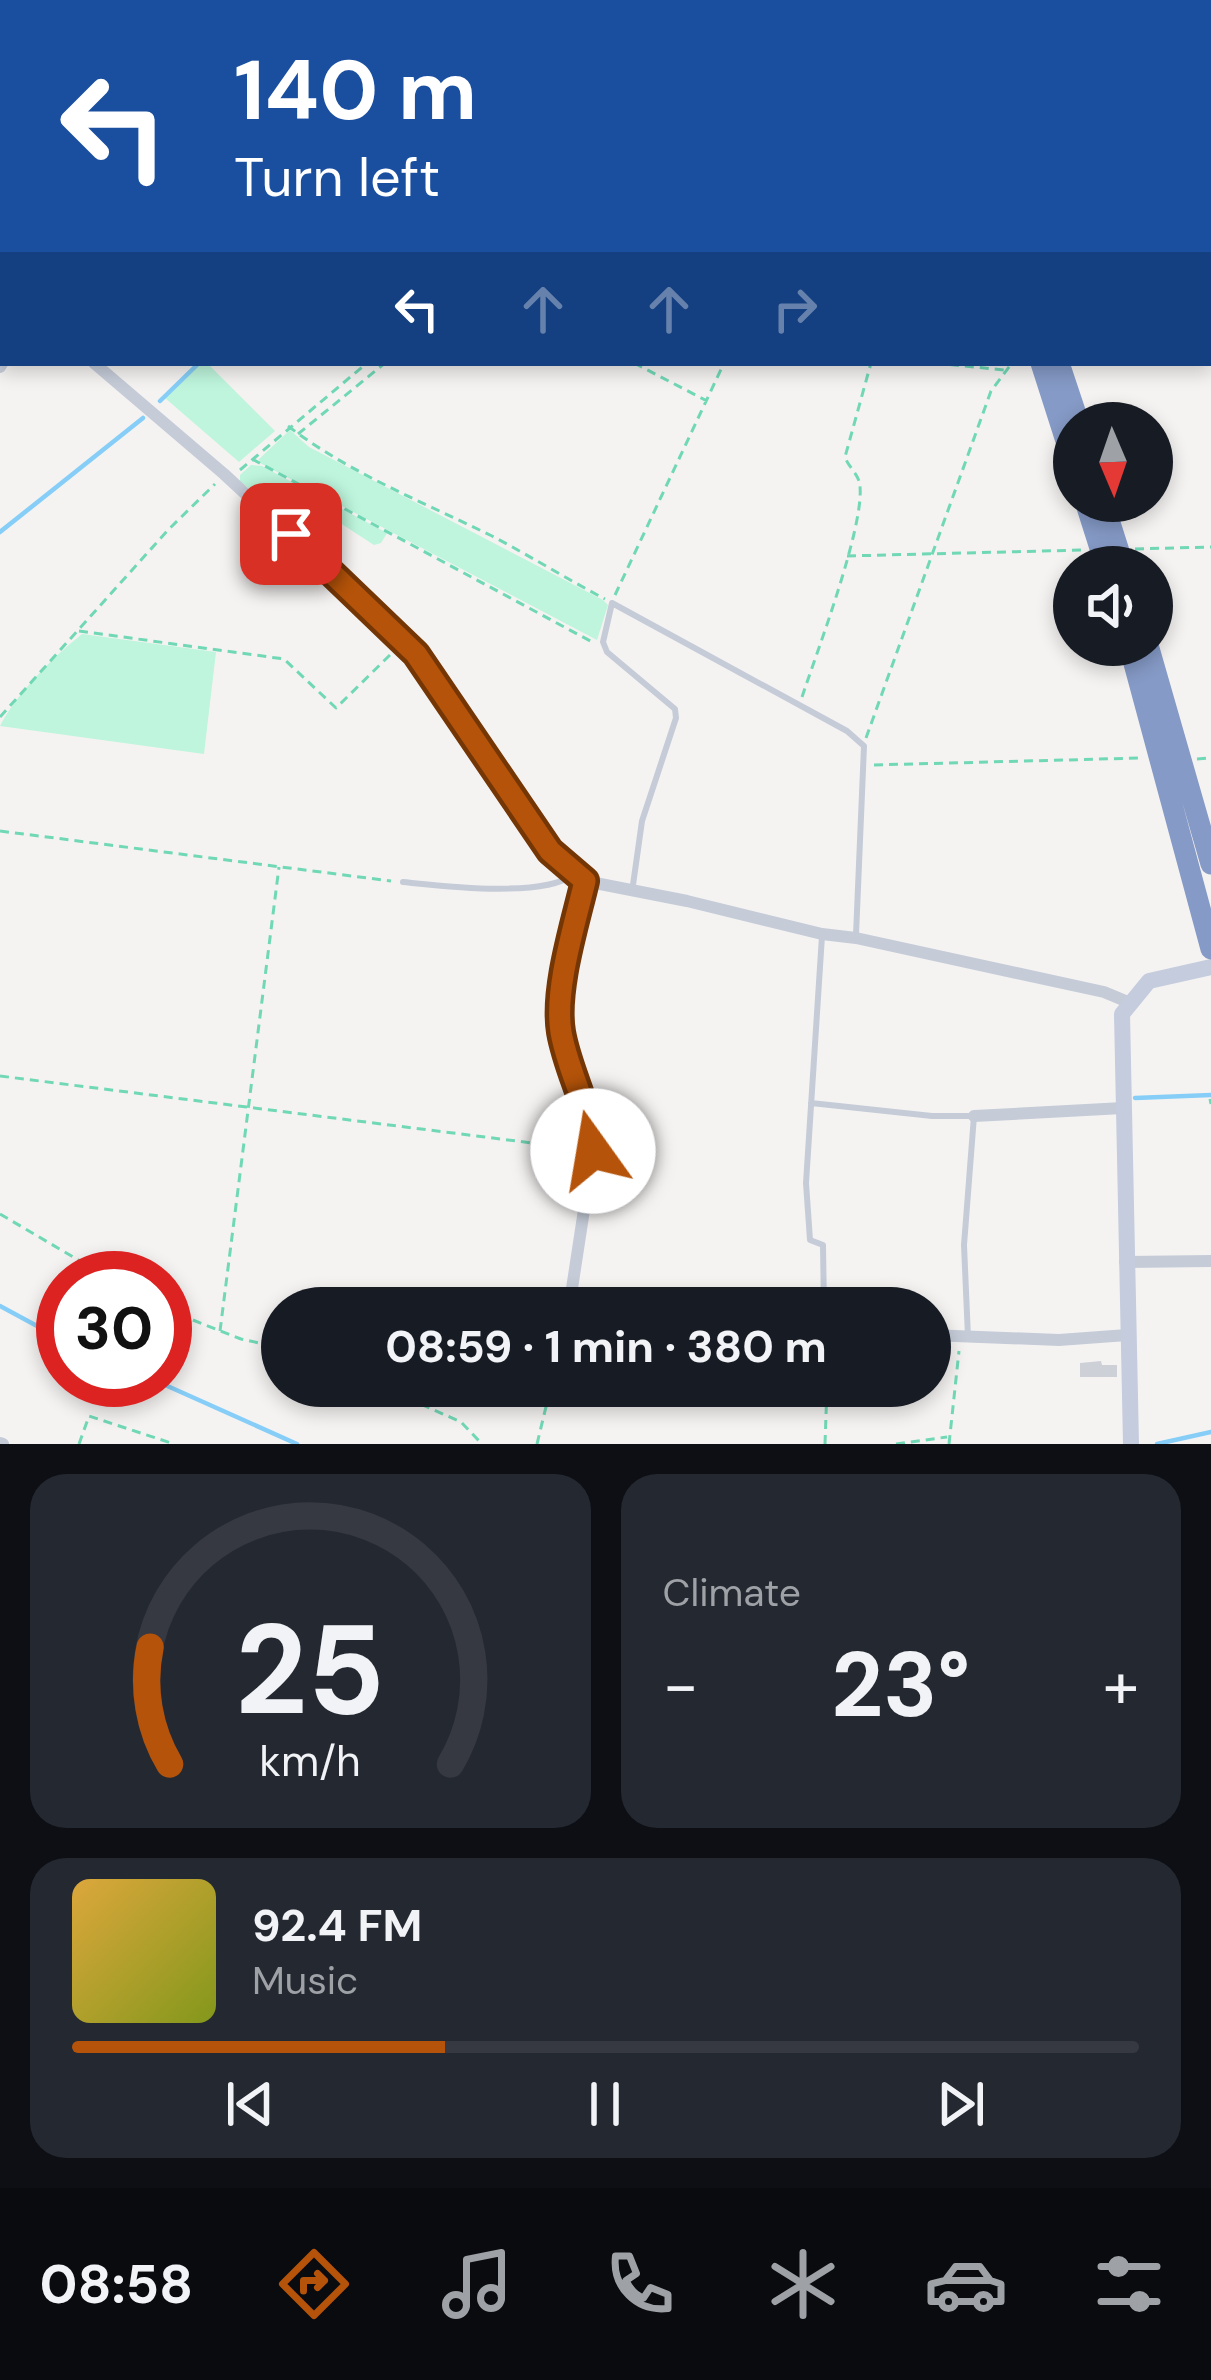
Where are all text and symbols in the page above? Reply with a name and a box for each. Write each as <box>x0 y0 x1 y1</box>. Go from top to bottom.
text: 140 m <box>234 36 477 145</box>
icon: left <box>36 48 192 204</box>
text: Turn left <box>234 142 440 213</box>
icon: left <box>384 276 450 342</box>
icon: ahead <box>510 276 576 342</box>
icon: ahead <box>636 276 702 342</box>
icon: right <box>762 276 828 342</box>
north arrow <box>1053 402 1173 522</box>
map controls <box>1053 402 1173 666</box>
pin <box>240 483 342 585</box>
icon: arrive <box>258 501 324 567</box>
button: sound <box>1053 546 1173 666</box>
position arrow <box>530 1088 656 1214</box>
speed limit sign: 30 <box>36 1251 192 1407</box>
text: 08:59 · 1 min · 380 m <box>385 1317 827 1376</box>
text: Climate <box>663 1567 801 1618</box>
text: 25 <box>235 1589 385 1752</box>
text: 23° <box>831 1627 970 1744</box>
text: − <box>663 1643 699 1728</box>
text: + <box>1103 1643 1139 1728</box>
text: km/h <box>260 1733 361 1789</box>
text: 92.4 FM <box>252 1896 422 1955</box>
text: Music <box>252 1955 358 2006</box>
icon: previous <box>217 2071 283 2137</box>
icon: pause <box>572 2071 638 2137</box>
icon: next <box>928 2071 994 2137</box>
icon: directions <box>272 2242 356 2326</box>
icon: music <box>435 2242 519 2326</box>
icon: phone <box>598 2242 682 2326</box>
icon: climate <box>761 2242 845 2326</box>
icon: car <box>924 2242 1008 2326</box>
icon: filters <box>1087 2242 1171 2326</box>
text: 08:58 <box>40 2249 193 2320</box>

